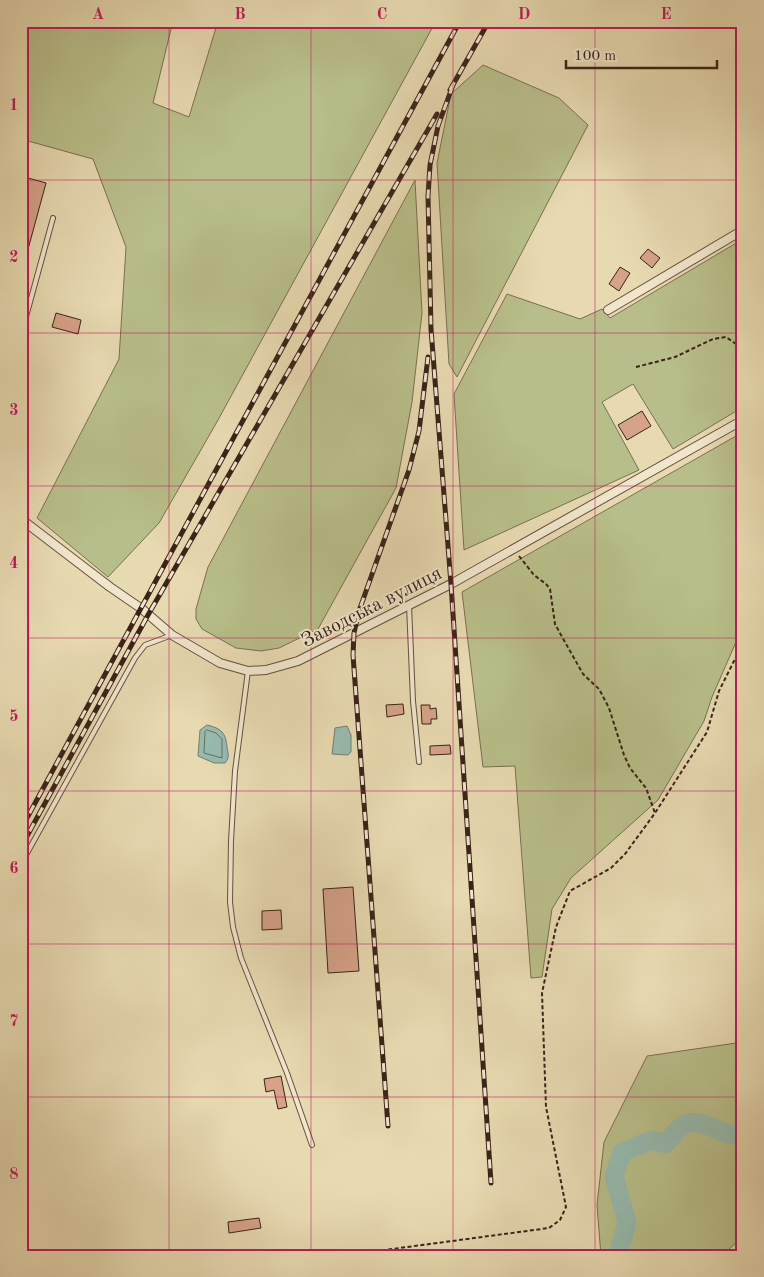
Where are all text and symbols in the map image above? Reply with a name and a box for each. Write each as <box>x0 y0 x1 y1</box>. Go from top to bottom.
text: A <box>92 7 104 23</box>
text: B <box>234 7 246 23</box>
text: C <box>377 7 387 23</box>
text: D <box>518 7 530 23</box>
text: E <box>660 7 672 23</box>
scale bar <box>566 38 718 70</box>
text: 100 m <box>574 49 616 64</box>
text: 1 <box>9 98 19 114</box>
text: 2 <box>9 250 19 266</box>
text: 3 <box>9 403 19 419</box>
text: 4 <box>9 556 19 572</box>
street label: Заводська вулиця <box>298 564 445 652</box>
text: 5 <box>9 709 19 725</box>
text: 6 <box>9 861 19 877</box>
text: 7 <box>9 1014 19 1030</box>
text: 8 <box>9 1167 19 1183</box>

